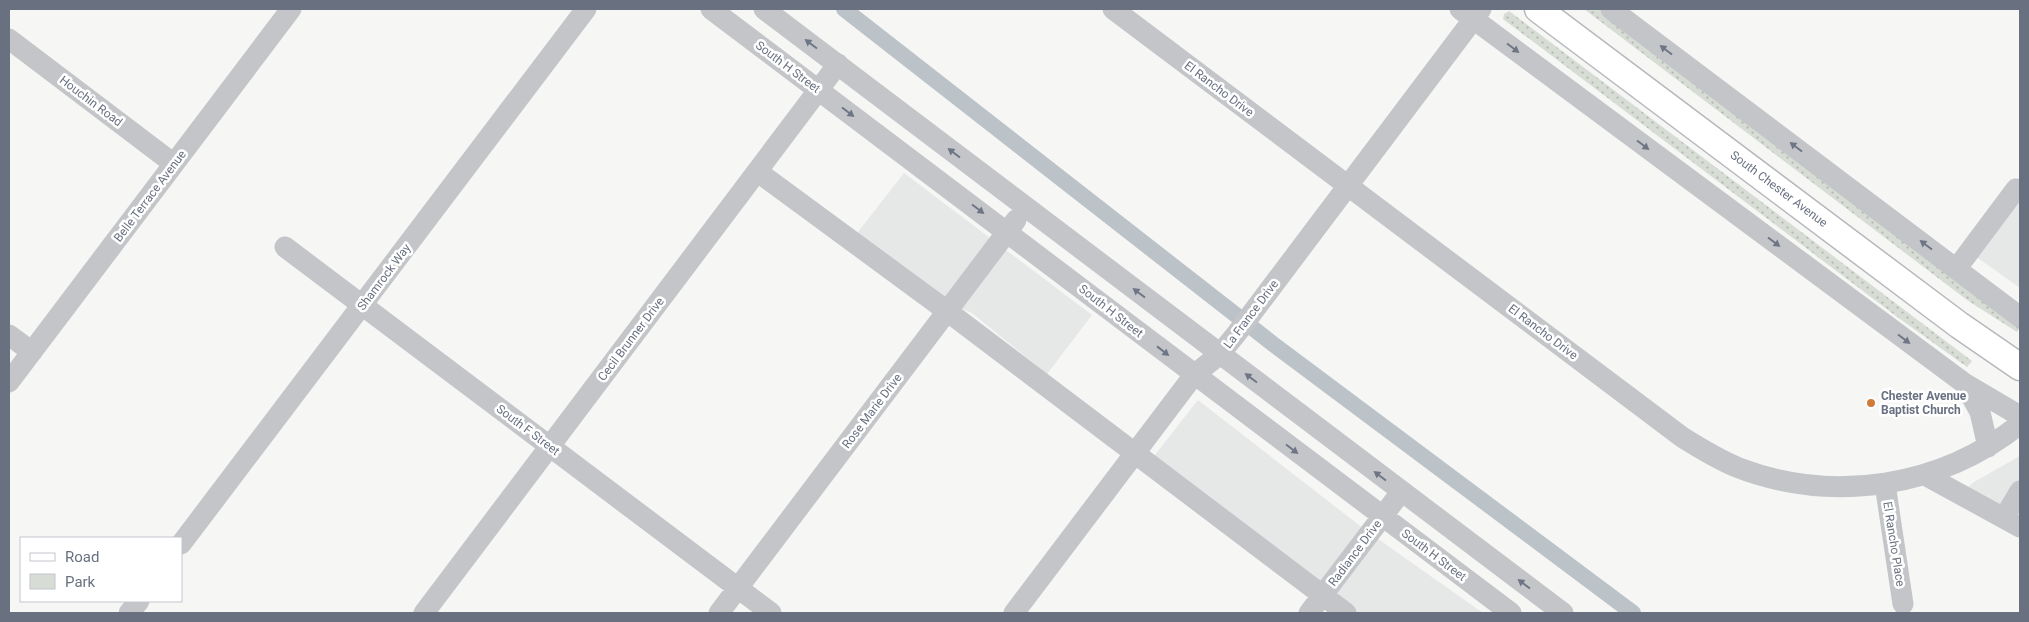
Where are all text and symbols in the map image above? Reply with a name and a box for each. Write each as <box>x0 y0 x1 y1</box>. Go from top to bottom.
street label: South H Street <box>753 38 823 96</box>
one-way arrow <box>804 39 818 49</box>
one-way arrow <box>1506 43 1520 53</box>
one-way arrow <box>1659 45 1673 55</box>
street label: El Rancho Drive <box>1182 58 1256 120</box>
street label: Houchin Road <box>57 73 125 129</box>
one-way arrow <box>841 107 855 117</box>
one-way arrow <box>1636 140 1650 150</box>
one-way arrow <box>1790 142 1803 153</box>
street label: Belle Terrace Avenue <box>111 147 189 245</box>
one-way arrow <box>947 148 961 158</box>
street label: South Chester Avenue <box>1728 148 1830 230</box>
one-way arrow <box>971 204 984 215</box>
one-way arrow <box>1767 237 1781 247</box>
one-way arrow <box>1919 240 1933 250</box>
street label: Shamrock Way <box>354 241 414 313</box>
street label: La France Drive <box>1221 277 1281 351</box>
street label: South H Street <box>1076 282 1146 340</box>
one-way arrow <box>1133 288 1146 299</box>
street label: Cecil Brunner Drive <box>595 294 667 384</box>
street label: El Rancho Drive <box>1506 301 1580 363</box>
one-way arrow <box>1897 333 1910 344</box>
one-way arrow <box>1156 345 1169 356</box>
street label: Rose Marie Drive <box>839 371 905 451</box>
one-way arrow <box>1245 372 1258 383</box>
place label: Chester Avenue Baptist Church <box>1881 389 1967 417</box>
marker: Chester Avenue Baptist Church <box>1865 397 1877 409</box>
street label: South F Street <box>494 402 562 458</box>
one-way arrow <box>1285 443 1298 454</box>
one-way arrow <box>1373 471 1387 481</box>
street label: El Rancho Place <box>1880 501 1908 587</box>
street label: Radiance Drive <box>1326 517 1384 589</box>
street label: South H Street <box>1399 526 1469 584</box>
legend <box>20 537 182 602</box>
text: Road <box>65 548 99 566</box>
text: Park <box>65 573 96 591</box>
one-way arrow <box>1517 579 1531 589</box>

